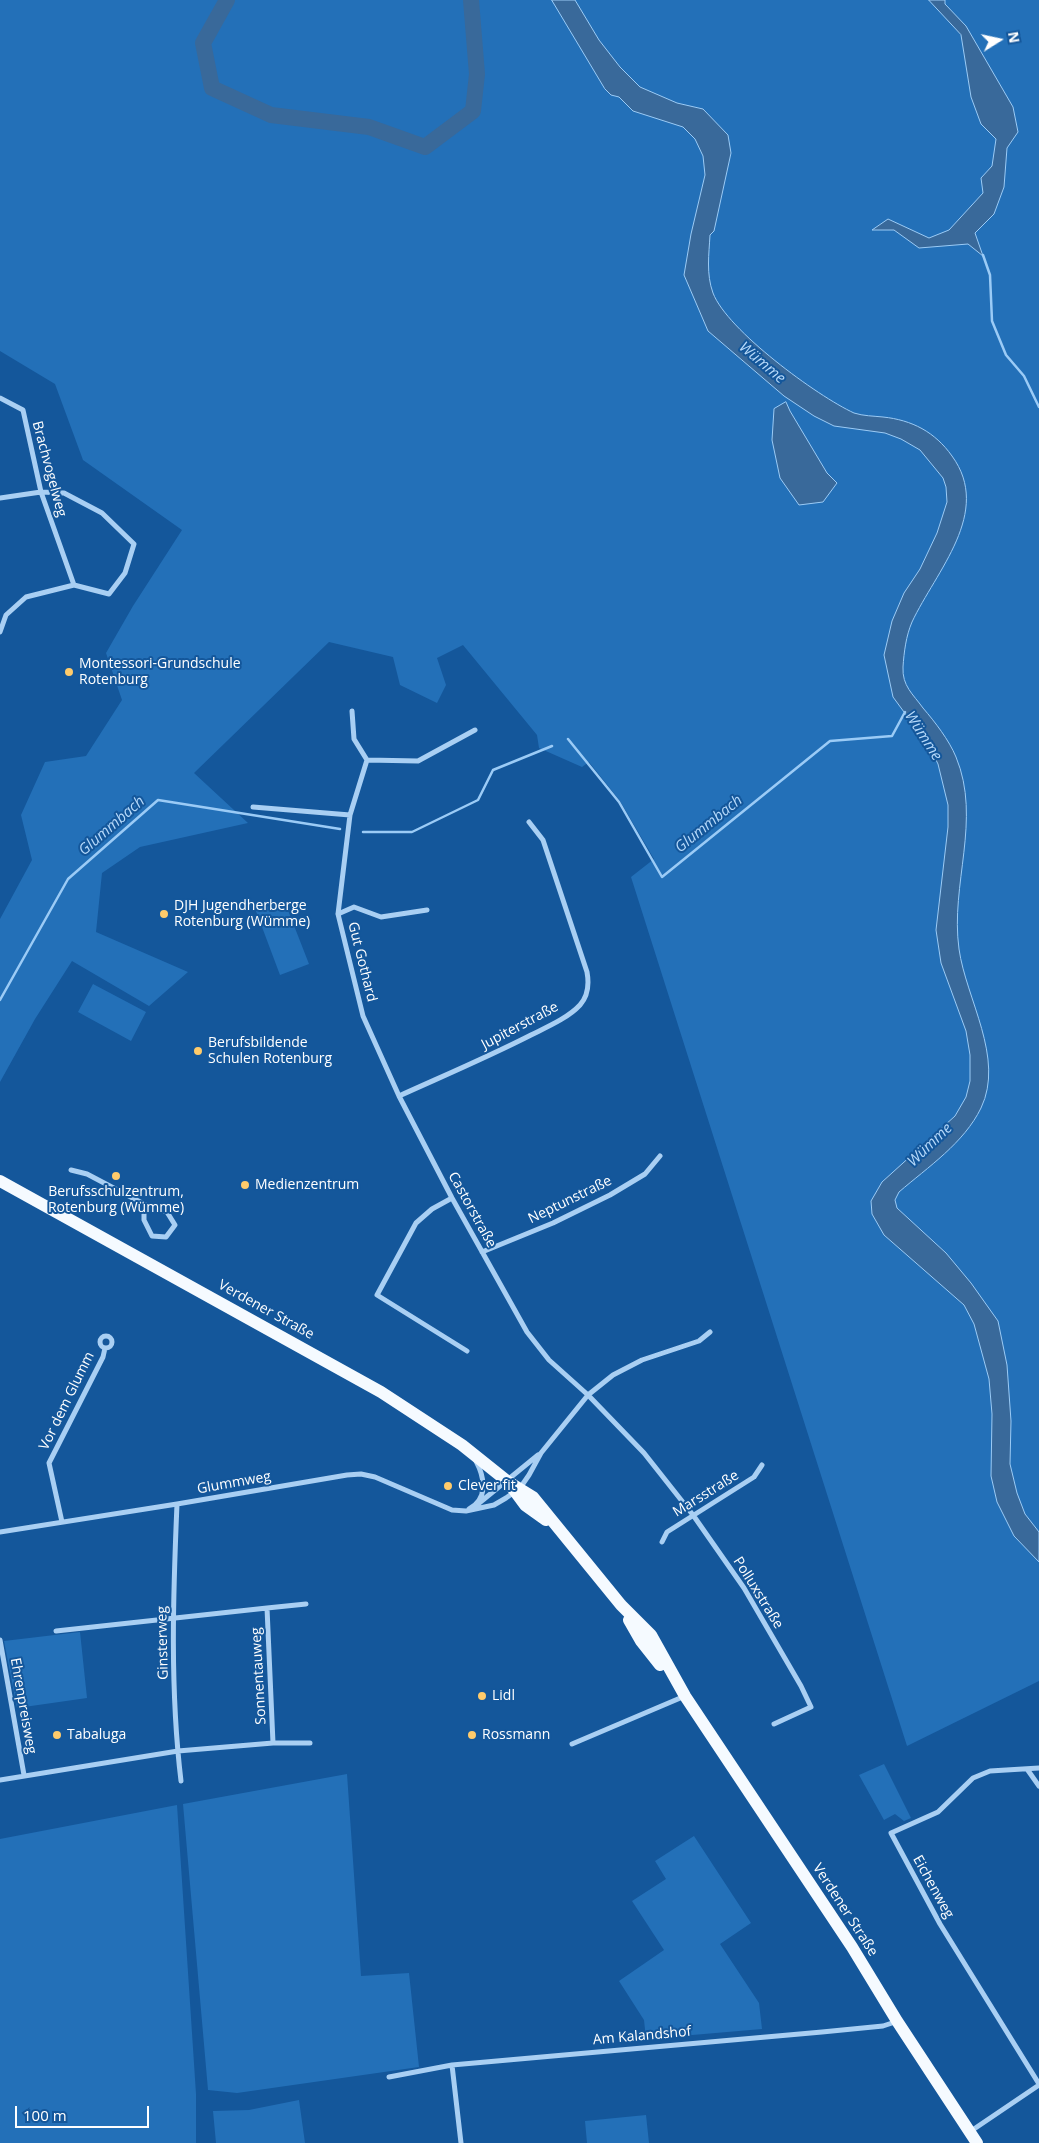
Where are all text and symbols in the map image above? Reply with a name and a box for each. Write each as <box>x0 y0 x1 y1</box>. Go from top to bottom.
north arrow <box>974 15 1024 65</box>
text: N <box>1004 30 1025 45</box>
water label: Wümme <box>735 338 789 388</box>
street label: Brachvogelweg <box>28 419 70 519</box>
place label: Montessori-Grundschule Rotenburg <box>79 656 241 689</box>
marker: Montessori-Grundschule Rotenburg <box>63 666 75 678</box>
water label: Wümme <box>900 708 946 764</box>
water label: Glummbach <box>672 791 746 857</box>
water label: Glummbach <box>75 793 149 859</box>
place label: DJH Jugendherberge Rotenburg (Wümme) <box>174 898 310 930</box>
marker: DJH Jugendherberge Rotenburg (Wümme) <box>158 908 170 920</box>
street label: Gut Gothard <box>344 920 380 1004</box>
street label: Jupiterstraße <box>479 999 561 1053</box>
place label: Berufsbildende Schulen Rotenburg <box>208 1035 332 1068</box>
marker: Berufsbildende Schulen Rotenburg <box>192 1045 204 1057</box>
water label: Wümme <box>904 1119 956 1171</box>
street label: Castorstraße <box>444 1169 500 1251</box>
marker: Berufsschulzentrum, Rotenburg (Wümme) <box>110 1170 122 1182</box>
street label: Neptunstraße <box>525 1173 615 1227</box>
place label: Medienzentrum <box>255 1177 359 1193</box>
marker: Medienzentrum <box>239 1179 251 1191</box>
place label: Berufsschulzentrum, Rotenburg (Wümme) <box>48 1184 184 1216</box>
street label: Verdener Straße <box>215 1277 317 1343</box>
street label: Vor dem Glumm <box>36 1349 98 1453</box>
street label: Marsstraße <box>670 1467 742 1521</box>
street label: Glummweg <box>196 1468 272 1498</box>
place label: Clever fit <box>458 1478 516 1494</box>
marker: Clever fit <box>442 1480 454 1492</box>
street label: Polluxstraße <box>729 1554 787 1632</box>
street label: Ginsterweg <box>154 1606 172 1680</box>
street label: Sonnentauweg <box>248 1627 270 1725</box>
street label: Ehrenpreisweg <box>6 1657 40 1755</box>
place label: Lidl <box>492 1688 515 1704</box>
marker: Lidl <box>476 1690 488 1702</box>
place label: Tabaluga <box>67 1727 126 1743</box>
place label: Rossmann <box>482 1727 550 1743</box>
marker: Tabaluga <box>51 1729 63 1741</box>
marker: Rossmann <box>466 1729 478 1741</box>
street label: Eichenweg <box>909 1853 957 1921</box>
street label: Verdener Straße <box>809 1861 881 1959</box>
street label: Am Kalandshof <box>592 2023 692 2049</box>
scale bar <box>18 2096 151 2128</box>
text: 100 m <box>23 2105 67 2125</box>

